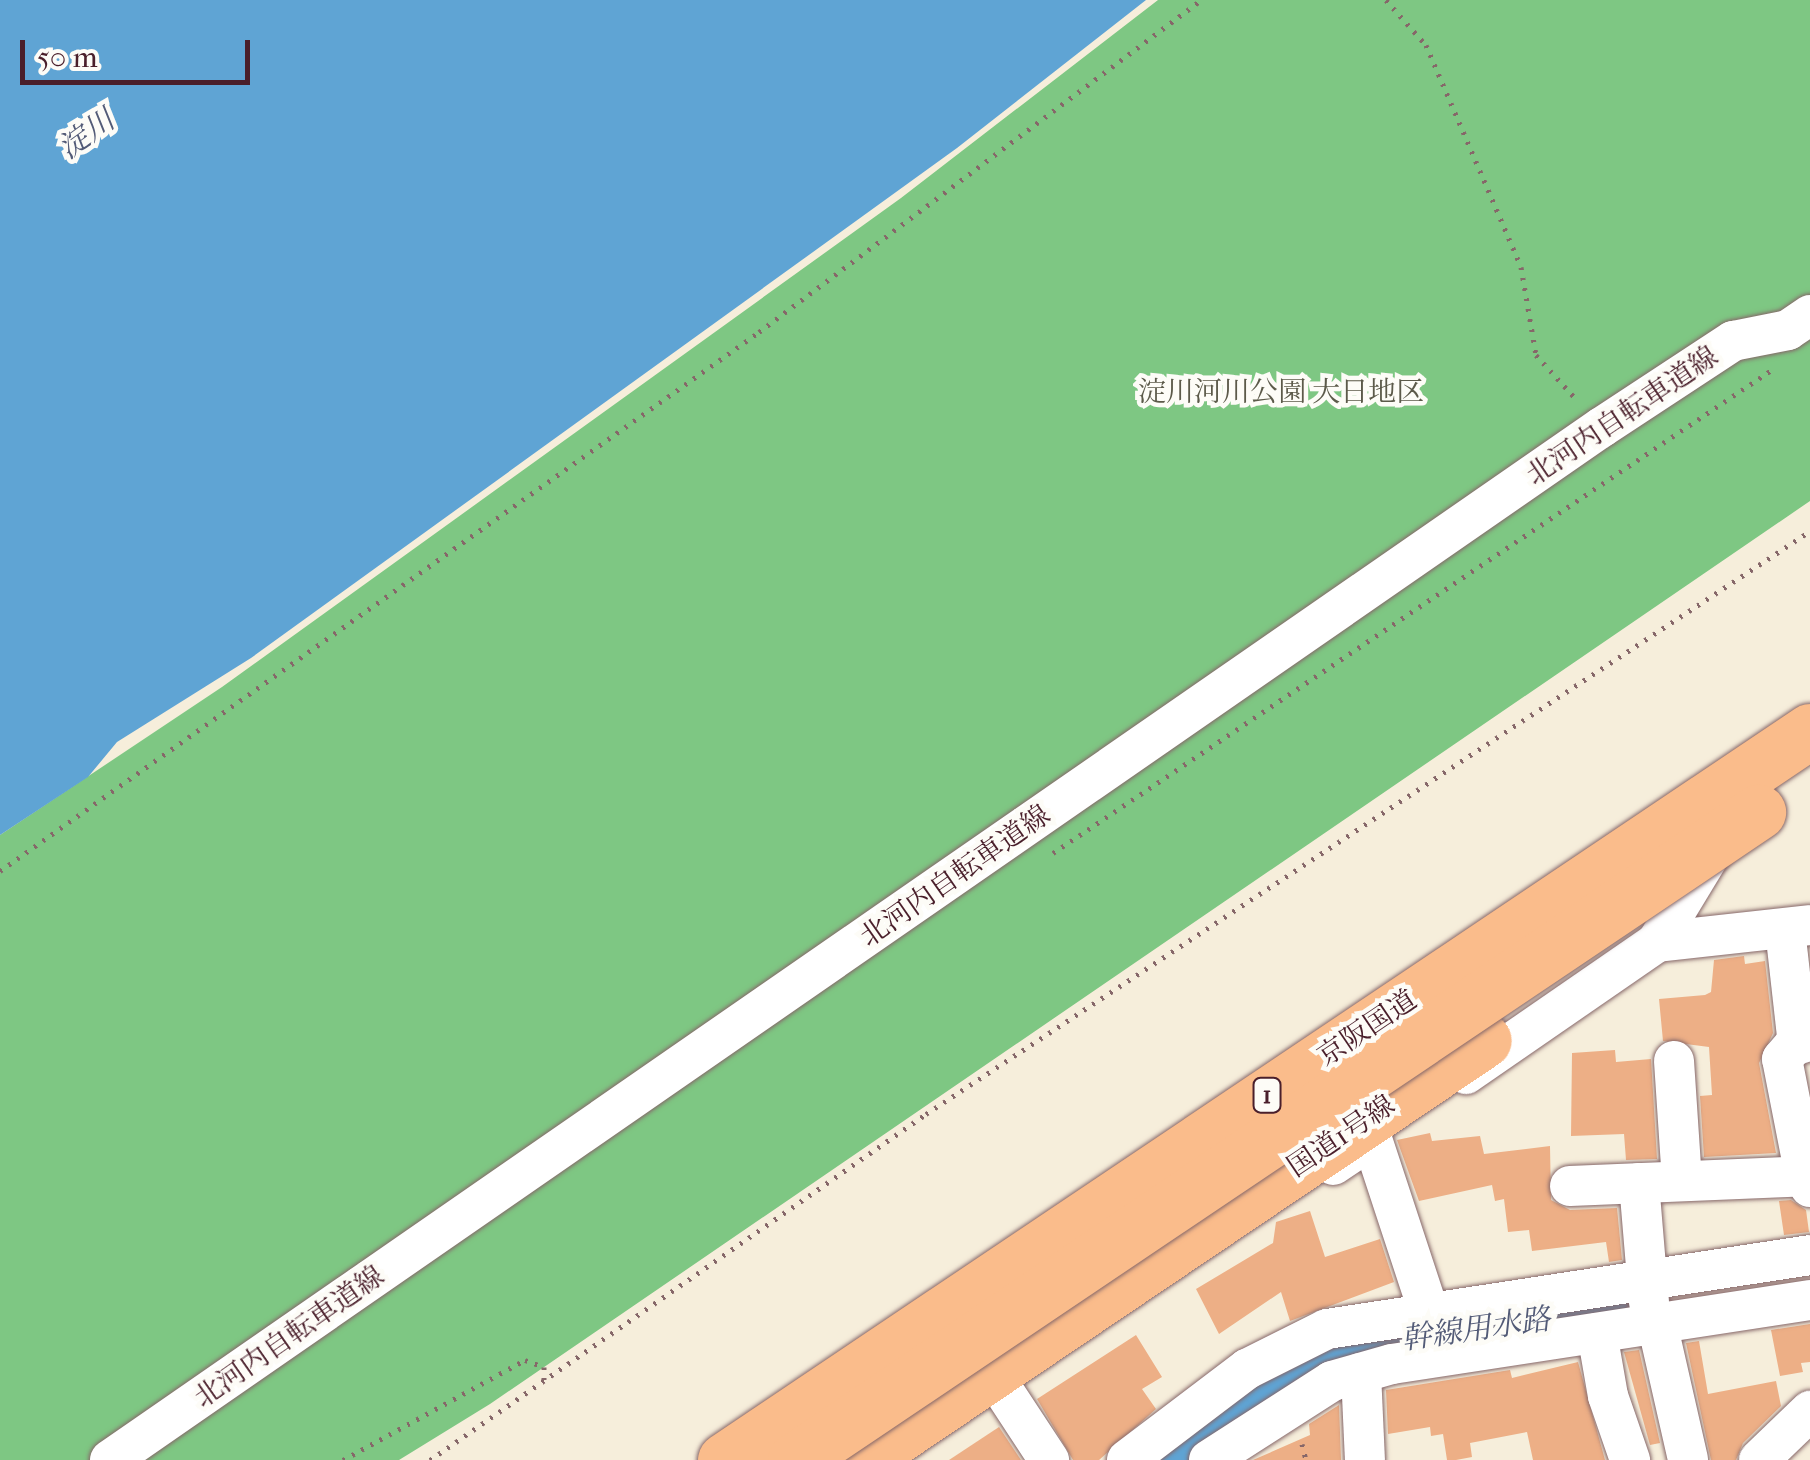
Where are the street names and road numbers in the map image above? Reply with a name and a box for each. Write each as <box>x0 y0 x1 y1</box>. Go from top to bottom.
street label: 北河内自転車道線 <box>1520 339 1724 493</box>
street label: 北河内自転車道線 <box>854 798 1056 954</box>
street label: 京阪国道 <box>1311 983 1423 1073</box>
road number: 1 <box>1252 1075 1282 1115</box>
street label: 国道1号線 <box>1281 1088 1401 1184</box>
street label: 北河内自転車道線 <box>188 1259 390 1415</box>

